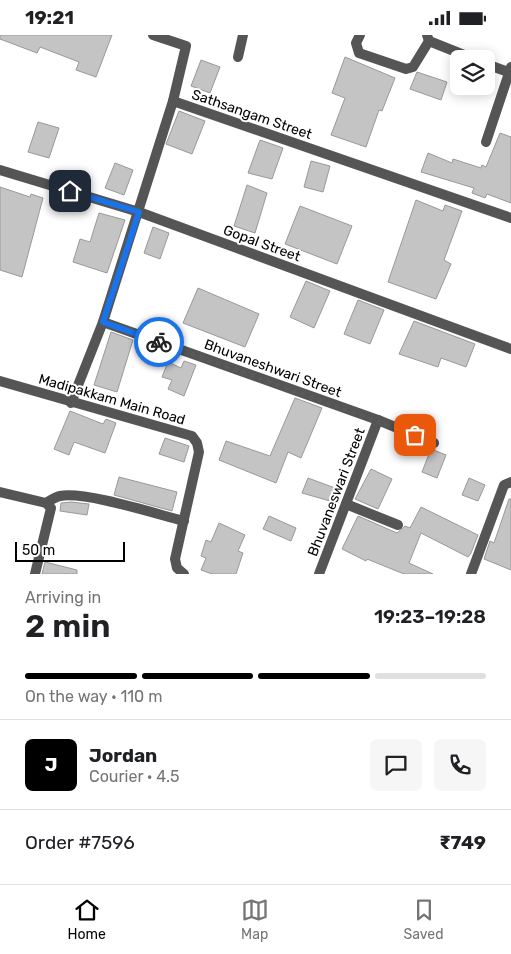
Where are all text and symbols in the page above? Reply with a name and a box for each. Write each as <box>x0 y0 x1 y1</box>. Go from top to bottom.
text: 19:21 <box>25 6 74 29</box>
map controls <box>450 50 495 95</box>
button: layers <box>450 50 495 95</box>
street label: Sathsangam Street <box>189 86 315 143</box>
pin <box>49 170 91 212</box>
icon: home <box>56 177 84 205</box>
street label: Gopal Street <box>221 222 303 265</box>
courier <box>134 317 184 367</box>
icon: bike <box>145 328 173 356</box>
street label: Bhuvaneshwari Street <box>202 336 344 401</box>
street label: Madipakkam Main Road <box>37 370 187 429</box>
pin <box>394 414 436 456</box>
icon: bag <box>401 421 429 449</box>
street label: Bhuvaneswari Street <box>304 425 369 559</box>
scale bar <box>15 539 125 562</box>
text: 50 m <box>22 542 55 559</box>
text: Arriving in <box>25 588 101 607</box>
text: 19:23–19:28 <box>374 605 486 628</box>
text: 2 min <box>25 607 110 645</box>
text: On the way · 110 m <box>25 687 162 706</box>
button: chat <box>370 739 422 791</box>
button: phone <box>434 739 486 791</box>
text: Jordan <box>89 744 157 767</box>
text: J <box>45 753 57 776</box>
text: Courier · 4.5 <box>89 767 179 786</box>
text: Order #7596 <box>25 831 135 854</box>
text: ₹749 <box>439 831 486 854</box>
tab: Home <box>67 896 106 943</box>
tab: Map <box>241 896 269 943</box>
tab: Saved <box>404 896 444 943</box>

